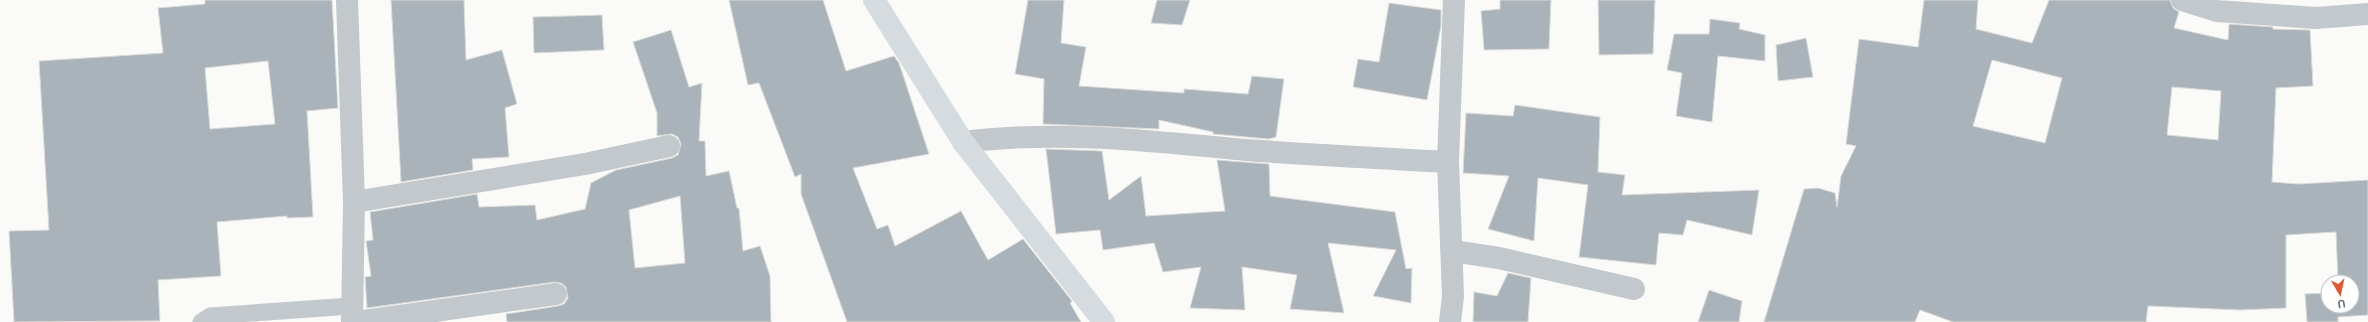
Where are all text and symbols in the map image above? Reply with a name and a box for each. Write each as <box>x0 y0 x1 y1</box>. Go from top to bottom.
north arrow <box>2320 274 2360 314</box>
text: U <box>2336 296 2347 312</box>

